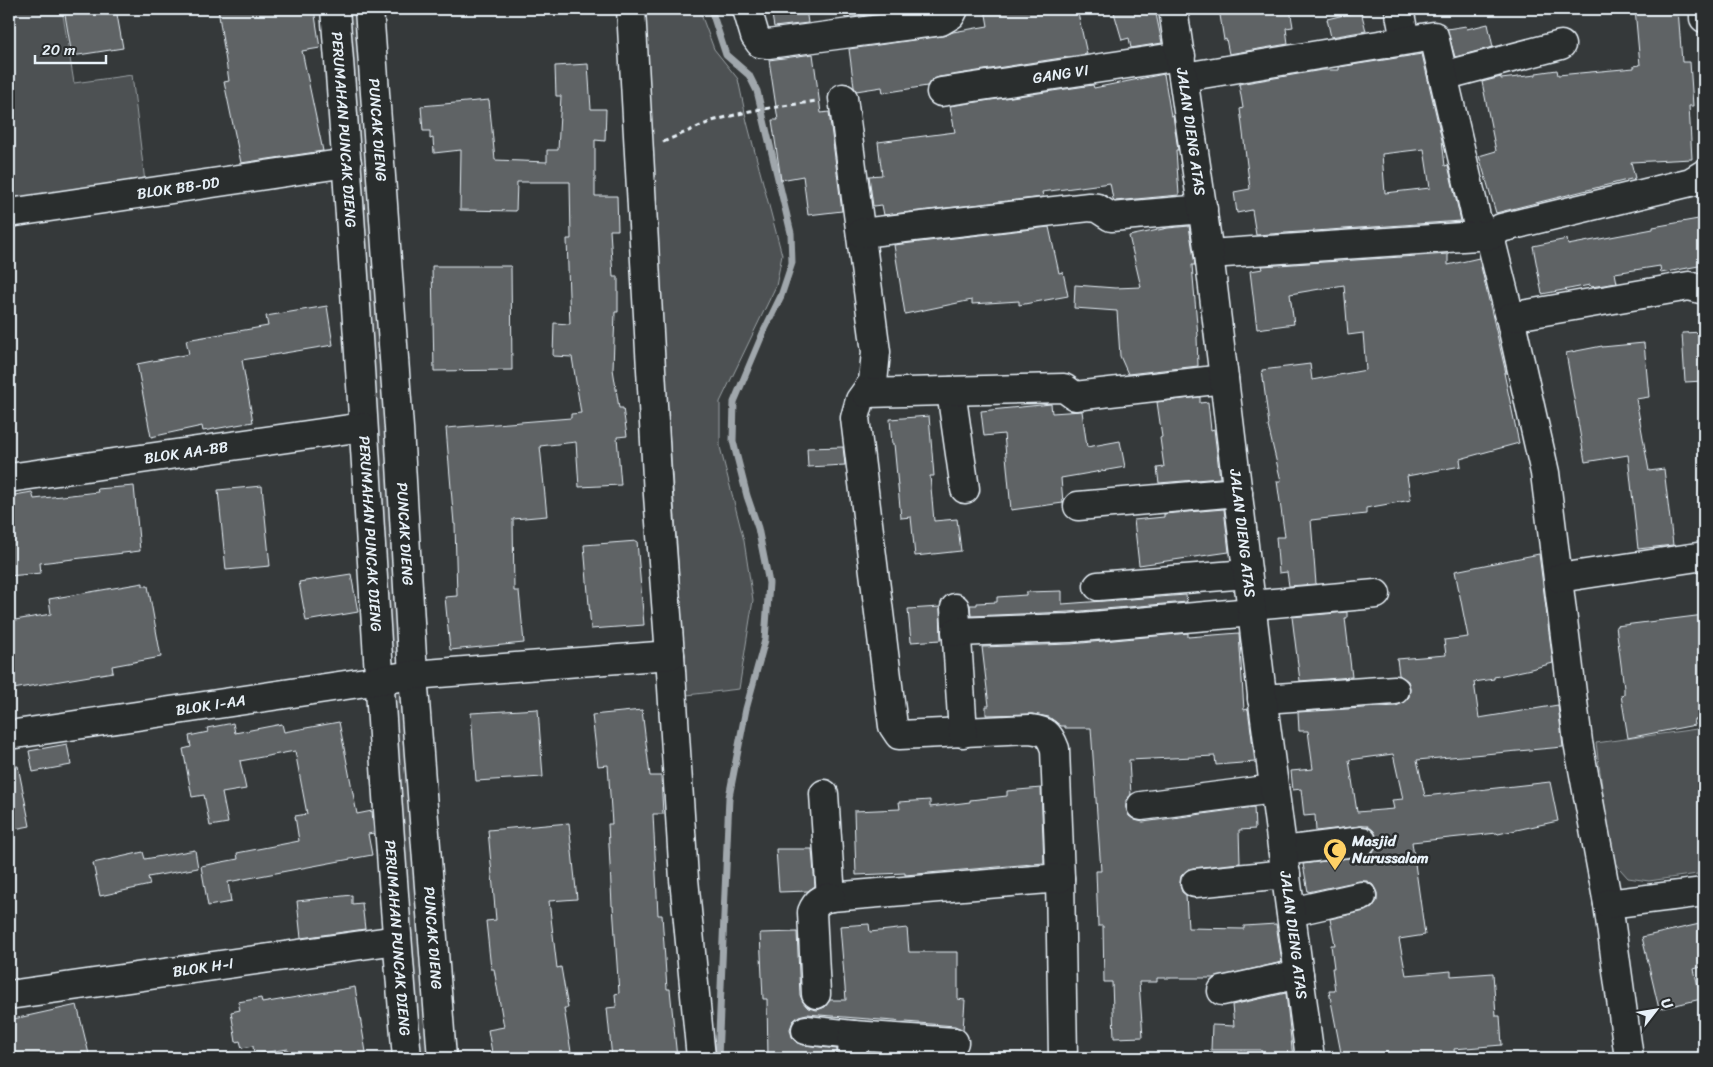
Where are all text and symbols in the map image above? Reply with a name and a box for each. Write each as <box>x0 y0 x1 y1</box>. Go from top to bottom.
street label: PERUMAHAN PUNCAK DIENG <box>324 31 364 229</box>
scale bar <box>35 32 106 64</box>
text: 20 m <box>42 37 76 63</box>
street label: GANG VI <box>1031 57 1091 91</box>
street label: JALAN DIENG ATAS <box>1169 65 1213 198</box>
street label: PUNCAK DIENG <box>361 77 394 183</box>
street label: BLOK BB-DD <box>135 169 221 207</box>
street label: BLOK AA-BB <box>142 434 230 471</box>
street label: PERUMAHAN PUNCAK DIENG <box>351 435 389 633</box>
street label: JALAN DIENG ATAS <box>1222 467 1263 600</box>
street label: PUNCAK DIENG <box>389 481 421 587</box>
street label: BLOK I-AA <box>174 687 247 723</box>
place label: Masjid Nurussalam <box>1351 828 1429 871</box>
mosque icon: Masjid Nurussalam <box>1322 837 1348 871</box>
street label: PERUMAHAN PUNCAK DIENG <box>377 839 418 1037</box>
street label: JALAN DIENG ATAS <box>1272 868 1315 1001</box>
street label: PUNCAK DIENG <box>416 885 450 991</box>
street label: BLOK H-I <box>171 950 236 985</box>
north arrow <box>1630 984 1680 1034</box>
text: U <box>1654 993 1680 1015</box>

